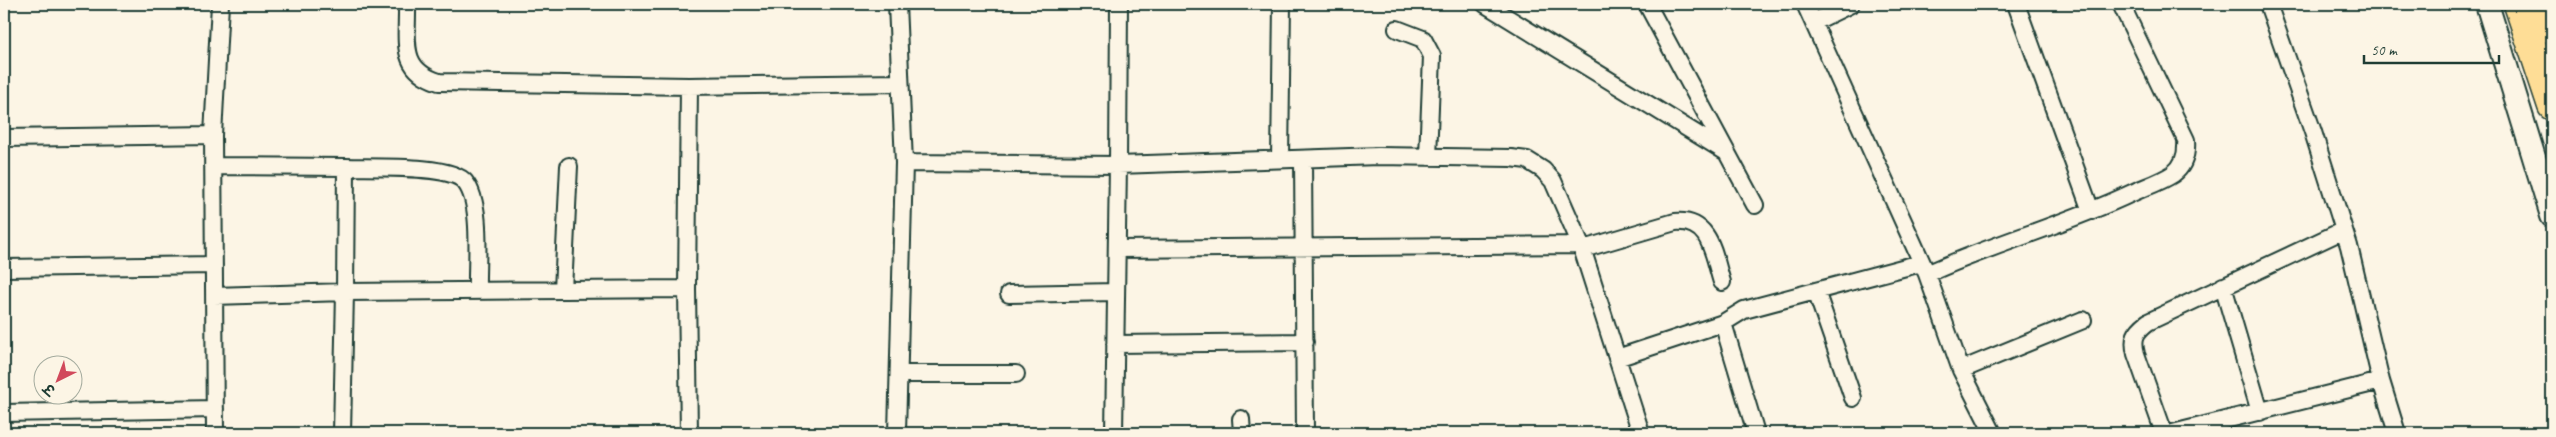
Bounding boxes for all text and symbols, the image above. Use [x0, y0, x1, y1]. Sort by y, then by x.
scale bar [2364, 32, 2498, 64]
text: 50 m [2371, 41, 2398, 60]
north arrow [32, 354, 82, 404]
text: उ [39, 379, 60, 400]

